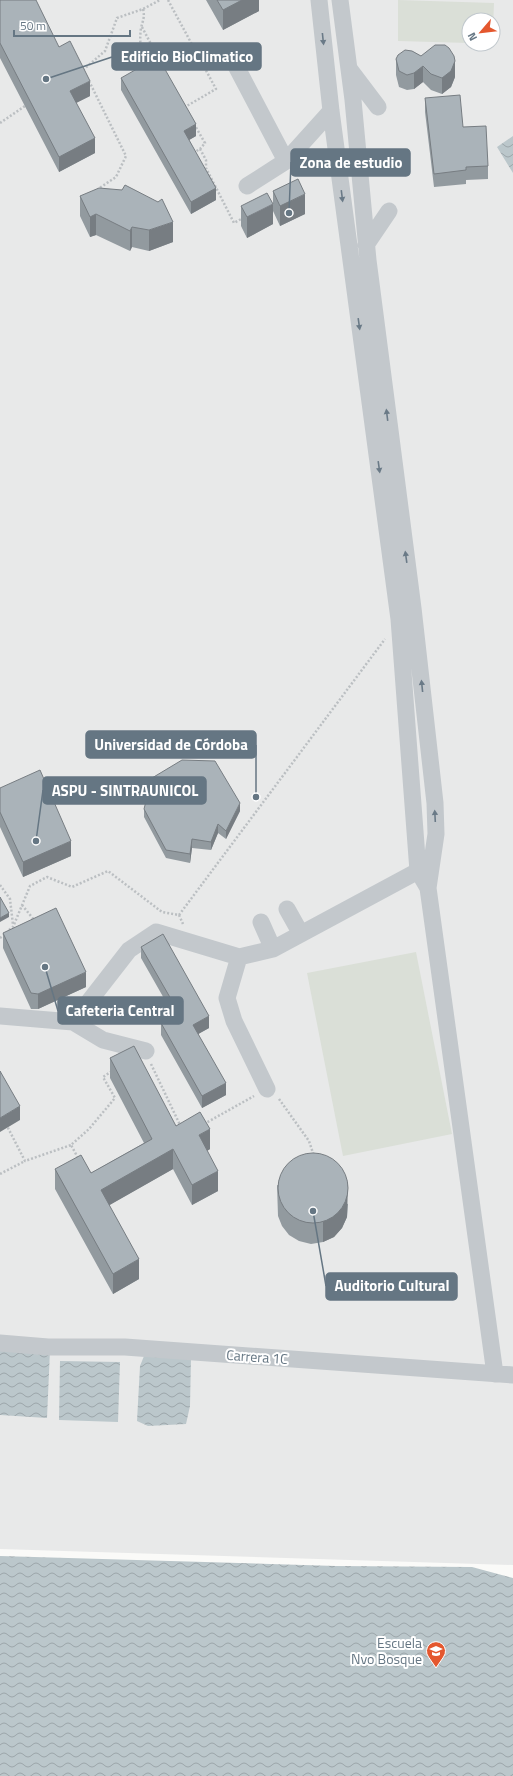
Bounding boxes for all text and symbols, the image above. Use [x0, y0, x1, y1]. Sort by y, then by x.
scale bar [14, 12, 130, 38]
north arrow [461, 12, 501, 52]
text: 50 m [20, 16, 46, 35]
text: N [463, 30, 481, 44]
one-way arrow [320, 33, 326, 45]
callout: Edificio BioClimatico [112, 43, 261, 70]
text: Edificio BioClimatico [121, 45, 253, 68]
callout: Zona de estudio [291, 149, 410, 176]
text: Zona de estudio [300, 151, 402, 174]
one-way arrow [339, 190, 345, 202]
one-way arrow [356, 318, 362, 331]
one-way arrow [384, 408, 390, 421]
one-way arrow [375, 461, 382, 473]
one-way arrow [403, 551, 409, 563]
one-way arrow [418, 680, 425, 692]
callout: Universidad de Córdoba [86, 731, 256, 758]
text: Universidad de Córdoba [94, 733, 248, 756]
callout: ASPU - SINTRAUNICOL [43, 777, 206, 804]
text: ASPU - SINTRAUNICOL [52, 779, 198, 802]
one-way arrow [432, 809, 439, 822]
callout: Cafeteria Central [58, 997, 183, 1024]
text: Cafeteria Central [65, 999, 175, 1022]
callout: Auditorio Cultural [326, 1273, 457, 1300]
text: Auditorio Cultural [334, 1274, 450, 1297]
street label: Carrera 1C [226, 1344, 289, 1369]
place label: Escuela Nvo Bosque [351, 1632, 422, 1669]
school or university icon: Escuela Nvo Bosque [425, 1640, 447, 1668]

